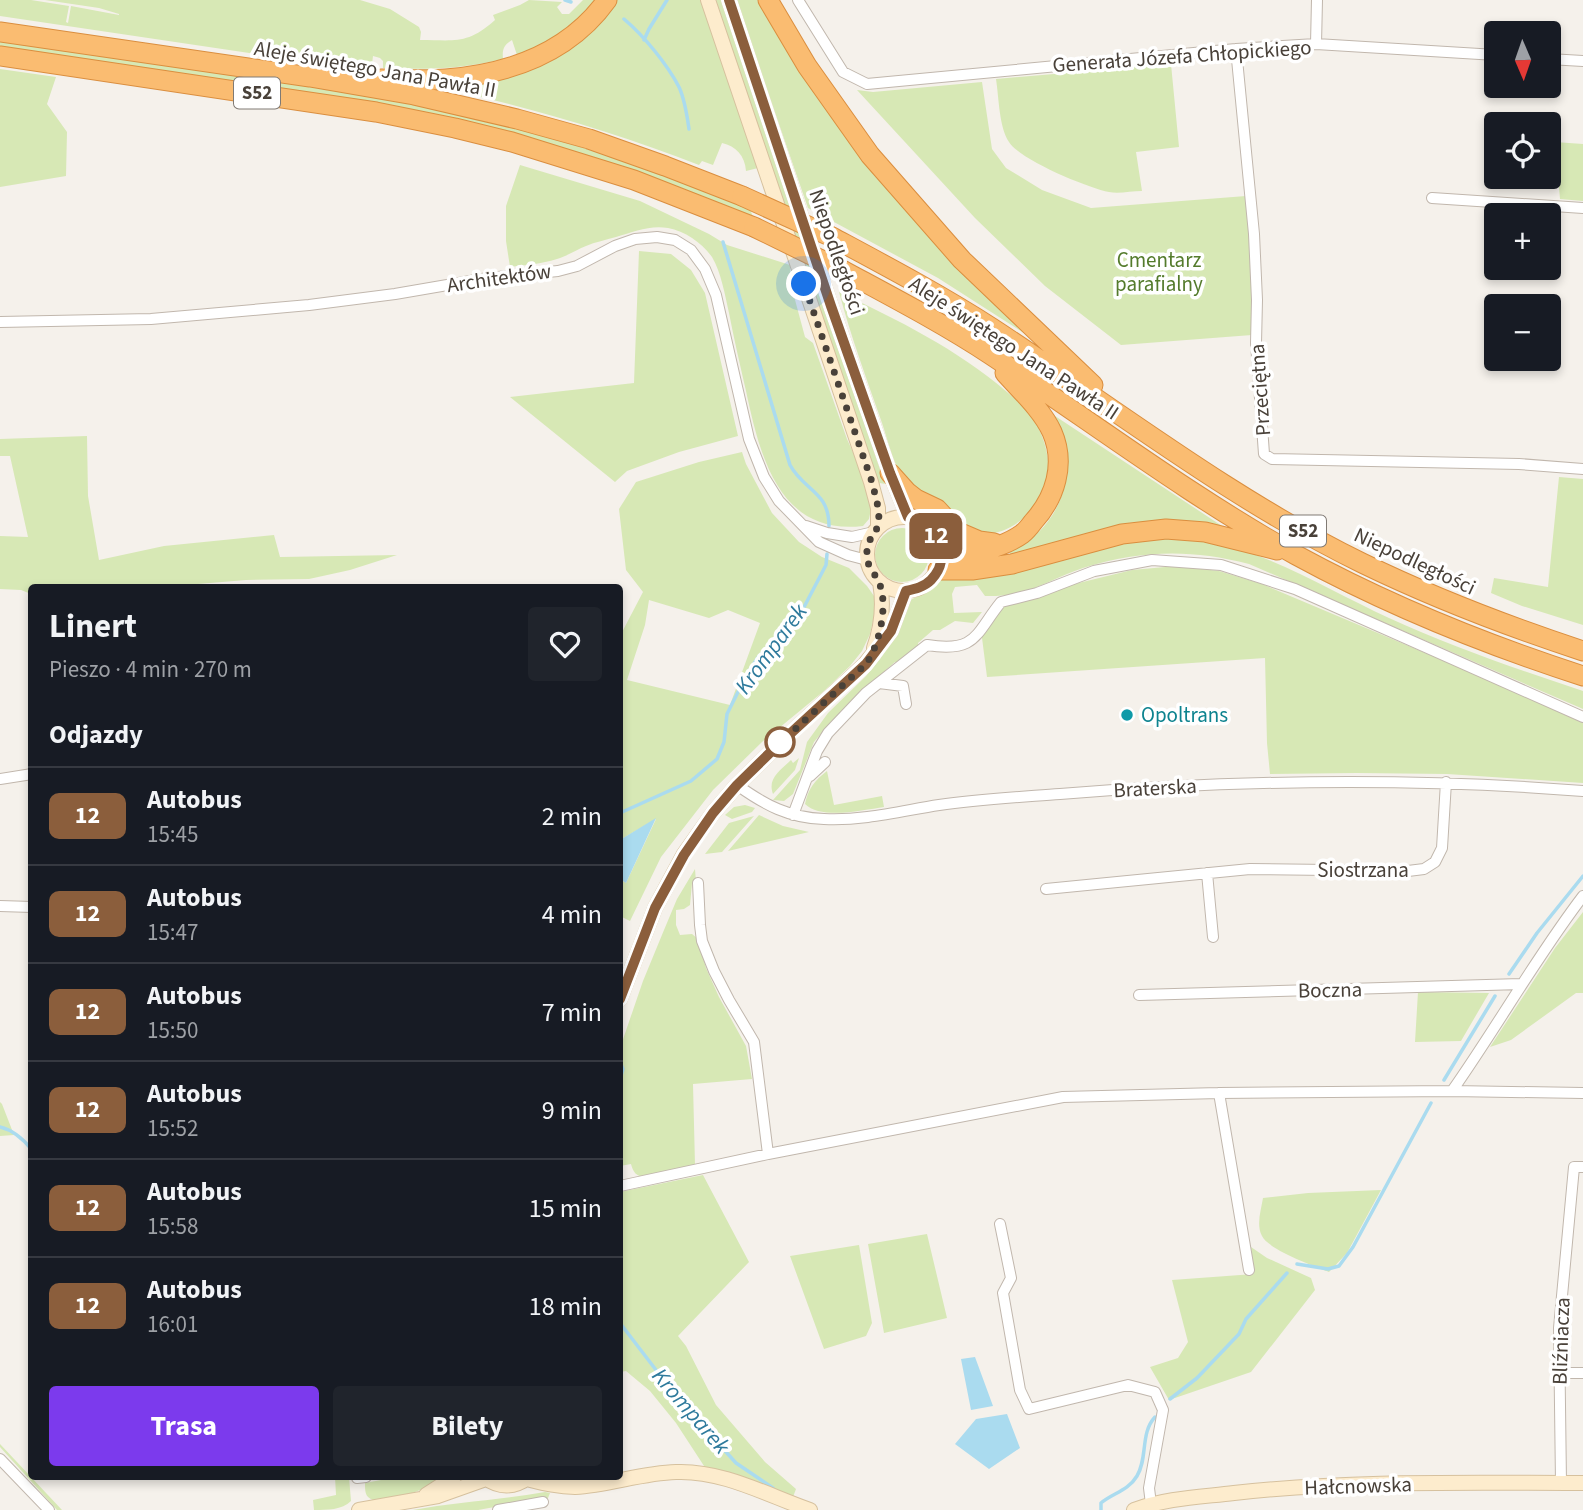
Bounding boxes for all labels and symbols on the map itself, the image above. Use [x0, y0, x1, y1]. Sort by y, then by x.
north arrow [1484, 21, 1561, 98]
street label: Generała Józefa Chłopickiego [1052, 32, 1312, 80]
street label: Aleje świętego Jana Pawła II [252, 33, 498, 105]
road number: S52 [234, 78, 280, 108]
street label: Niepodległości [801, 185, 873, 319]
park label: Cmentarz parafialny [1115, 245, 1203, 299]
street label: Architektów [445, 256, 553, 300]
your location [786, 266, 821, 301]
street label: Aleje świętego Jana Pawła II [903, 269, 1125, 427]
street label: Przeciętna [1242, 343, 1278, 437]
line badge: 12 [904, 513, 968, 559]
road number: S52 [1280, 516, 1326, 546]
street label: Niepodległości [1349, 520, 1481, 602]
water label: Kromparek [727, 596, 816, 701]
place label: Opoltrans [1141, 700, 1228, 730]
marker: Opoltrans [1119, 707, 1135, 723]
unlabelled marker [765, 727, 795, 757]
street label: Braterska [1113, 771, 1197, 805]
street label: Siostrzana [1317, 855, 1409, 885]
street label: Boczna [1298, 974, 1362, 1006]
street label: Bliźniacza [1544, 1297, 1578, 1385]
water label: Kromparek [644, 1361, 739, 1462]
street label: Hałcnowska [1304, 1469, 1412, 1503]

